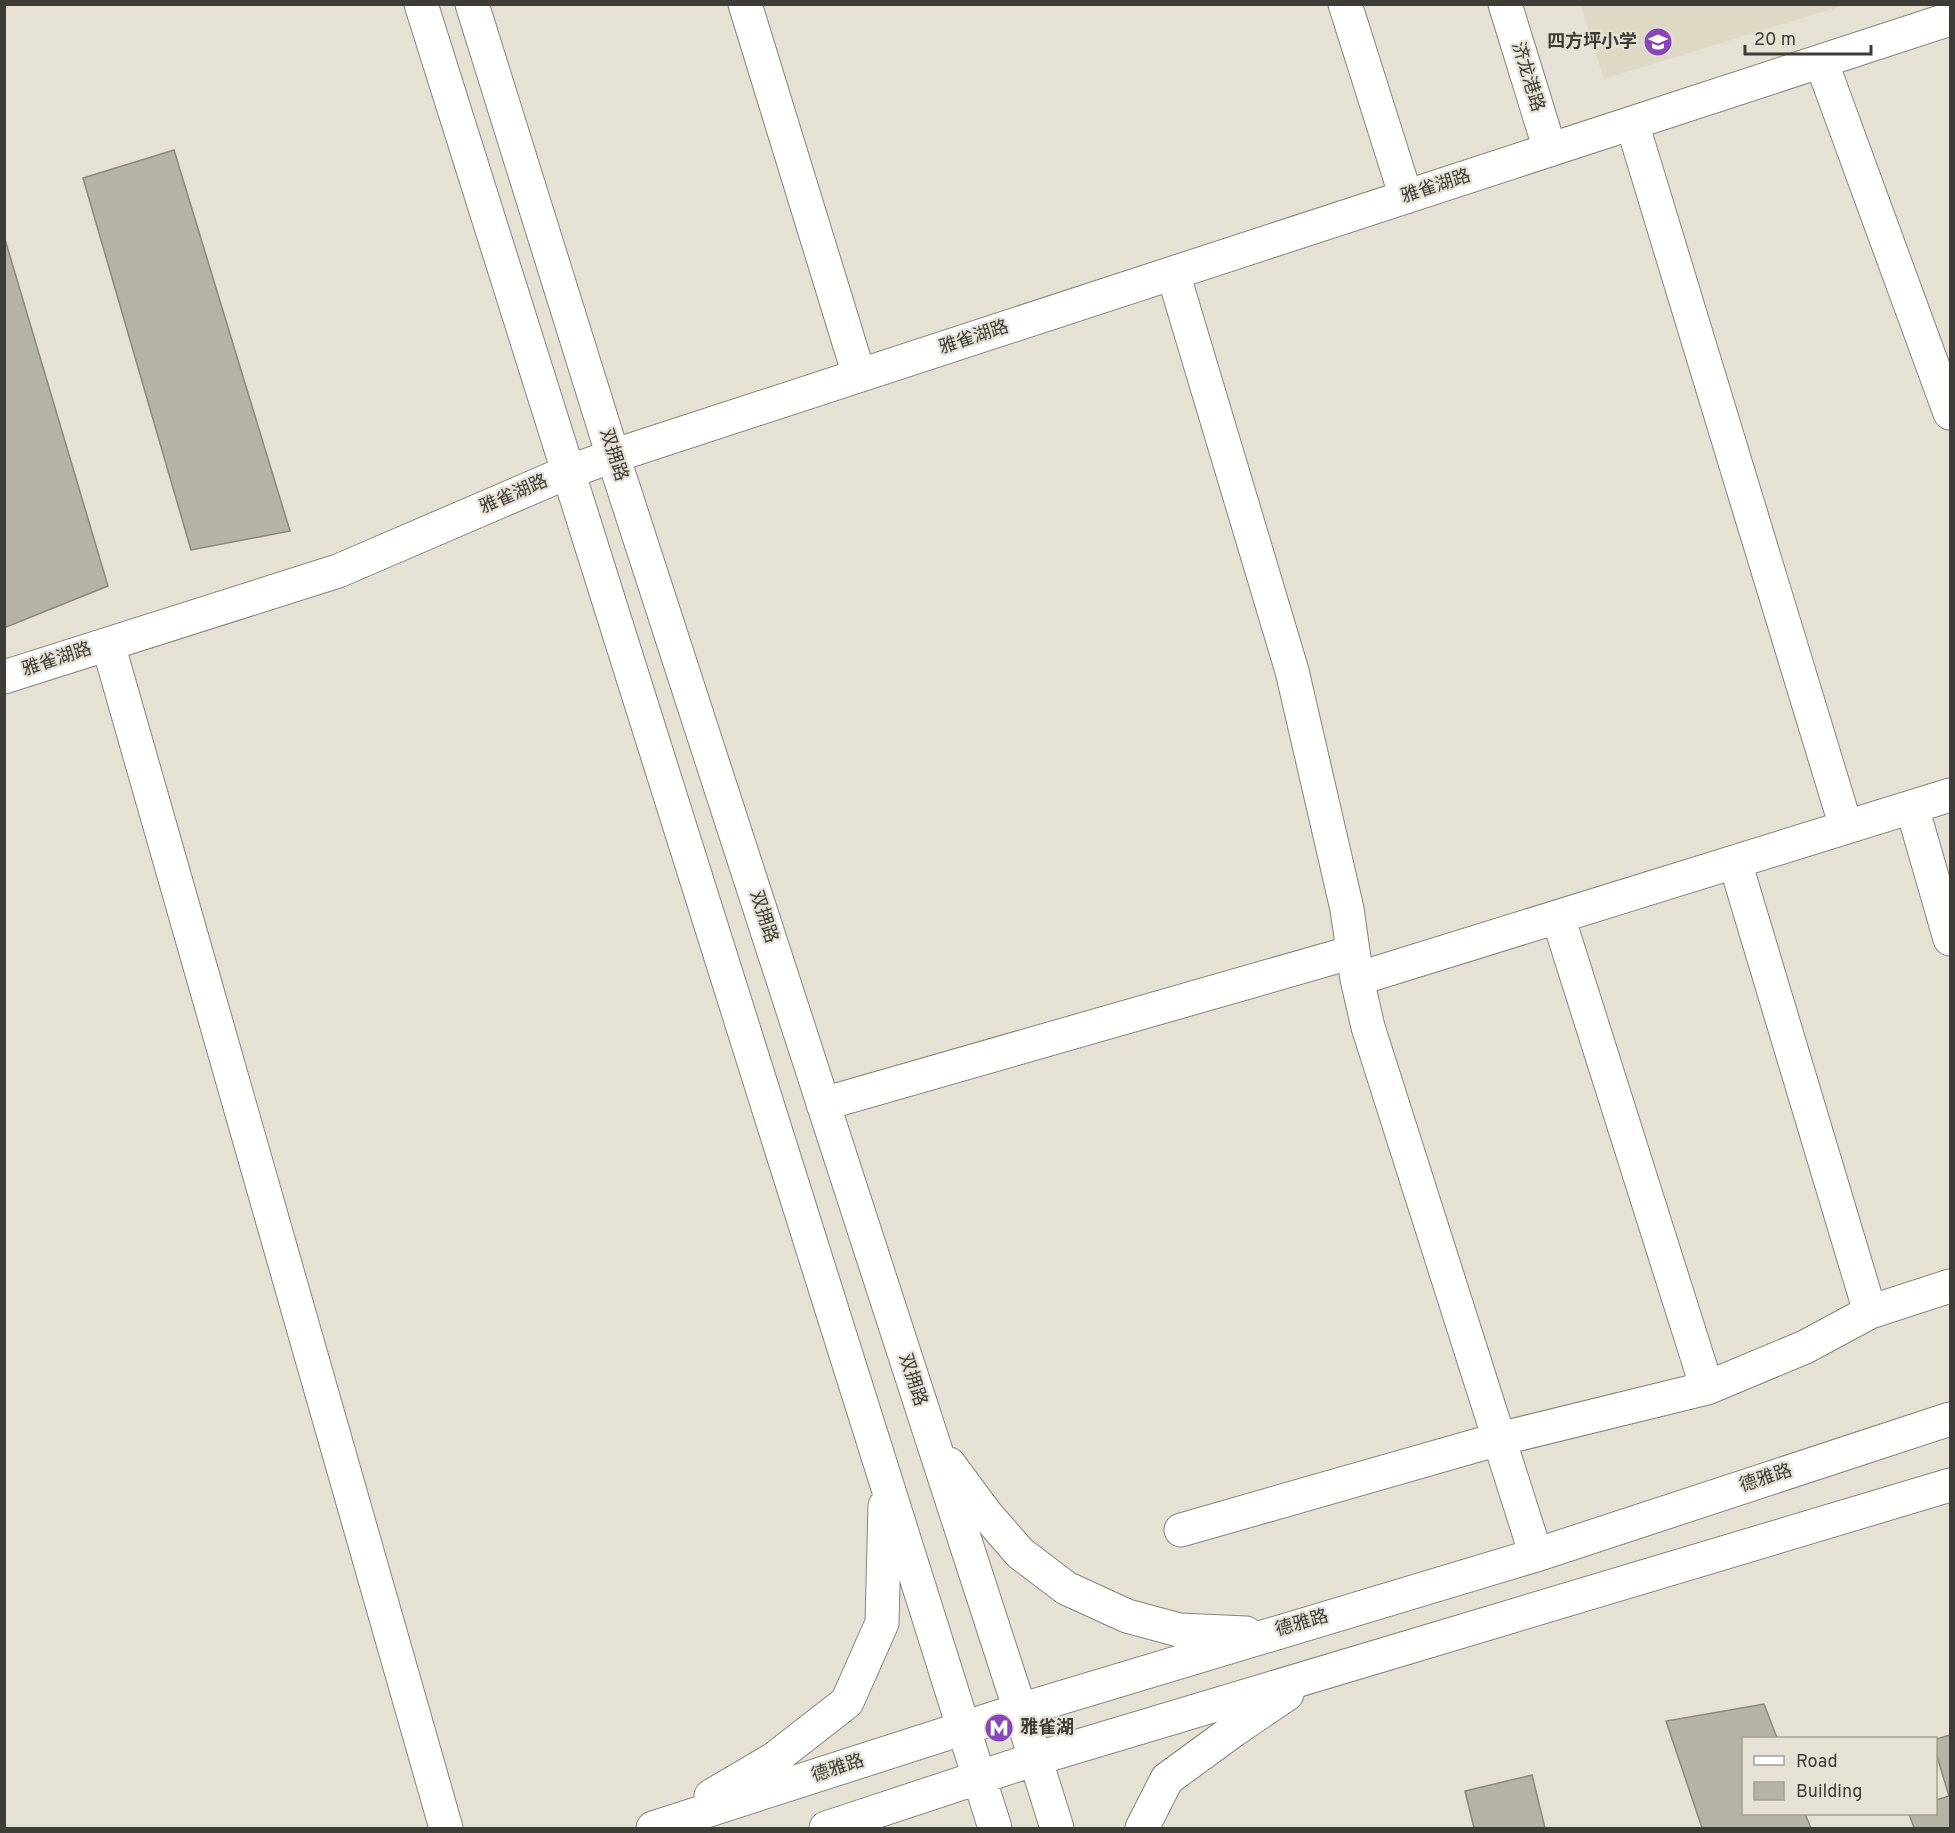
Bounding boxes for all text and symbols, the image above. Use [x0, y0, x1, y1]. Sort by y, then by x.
scale bar [1745, 18, 1871, 56]
school or university icon: 四方坪小学 [1642, 26, 1674, 58]
text: 20 m [1754, 29, 1796, 52]
place label: 四方坪小学 [1547, 31, 1637, 54]
street label: 济龙港路 [1505, 39, 1549, 115]
street label: 雅雀湖路 [1398, 165, 1474, 209]
street label: 雅雀湖路 [936, 316, 1012, 360]
street label: 双拥路 [594, 426, 632, 484]
street label: 雅雀湖路 [476, 470, 552, 520]
street label: 雅雀湖路 [19, 638, 95, 682]
street label: 双拥路 [744, 888, 782, 946]
street label: 双拥路 [893, 1351, 931, 1409]
street label: 德雅路 [1737, 1460, 1795, 1498]
street label: 德雅路 [1273, 1606, 1331, 1642]
metro station icon: 雅雀湖 [983, 1712, 1015, 1744]
place label: 雅雀湖 [1020, 1717, 1074, 1740]
legend [1742, 1737, 1937, 1815]
street label: 德雅路 [809, 1750, 867, 1788]
text: Road [1796, 1751, 1838, 1774]
text: Building [1796, 1781, 1862, 1804]

